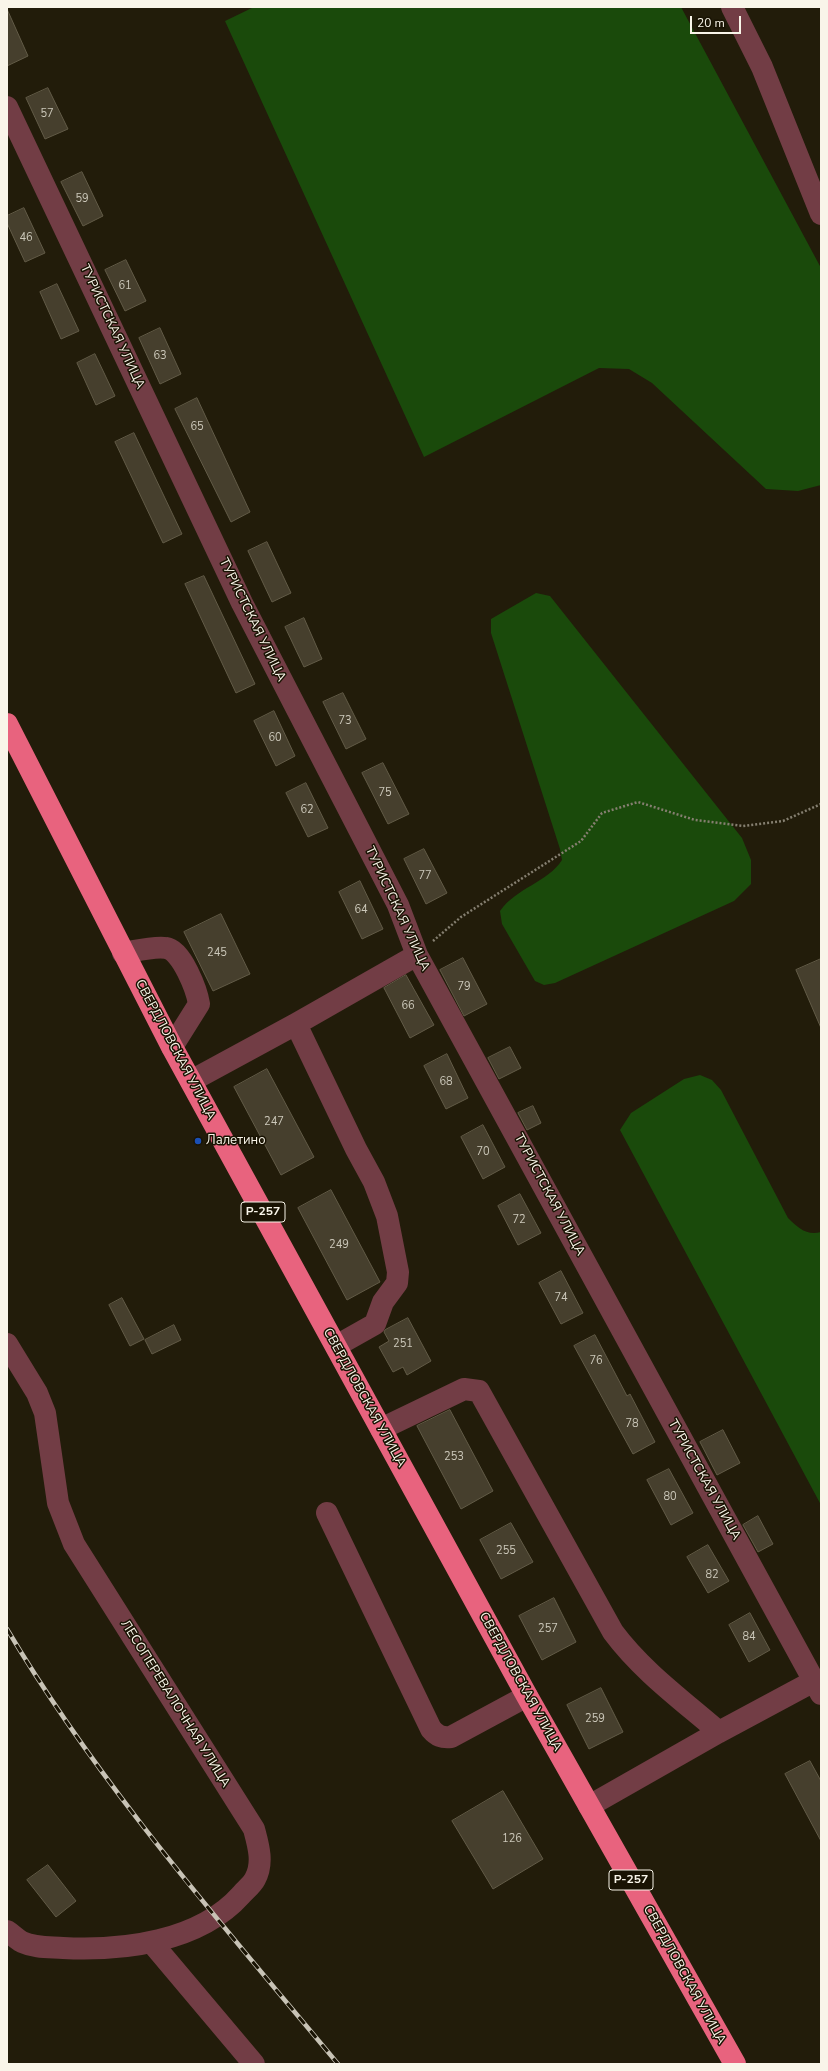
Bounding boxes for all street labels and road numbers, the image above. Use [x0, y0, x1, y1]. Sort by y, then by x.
street label: ТУРИСТСКАЯ УЛИЦА [76, 262, 148, 392]
street label: ТУРИСТСКАЯ УЛИЦА [215, 556, 289, 684]
street label: ТУРИСТСКАЯ УЛИЦА [361, 844, 433, 974]
street label: СВЕРДЛОВСКАЯ УЛИЦА [131, 977, 219, 1123]
street label: ТУРИСТСКАЯ УЛИЦА [510, 1131, 588, 1259]
road number: Р-257 [241, 1202, 285, 1222]
street label: СВЕРДЛОВСКАЯ УЛИЦА [319, 1326, 409, 1470]
street label: ТУРИСТСКАЯ УЛИЦА [664, 1417, 744, 1543]
street label: СВЕРДЛОВСКАЯ УЛИЦА [475, 1610, 565, 1754]
street label: ЛЕСОПЕРЕВАЛОЧНАЯ УЛИЦА [117, 1617, 233, 1791]
road number: Р-257 [609, 1870, 653, 1890]
street label: СВЕРДЛОВСКАЯ УЛИЦА [639, 1903, 729, 2047]

